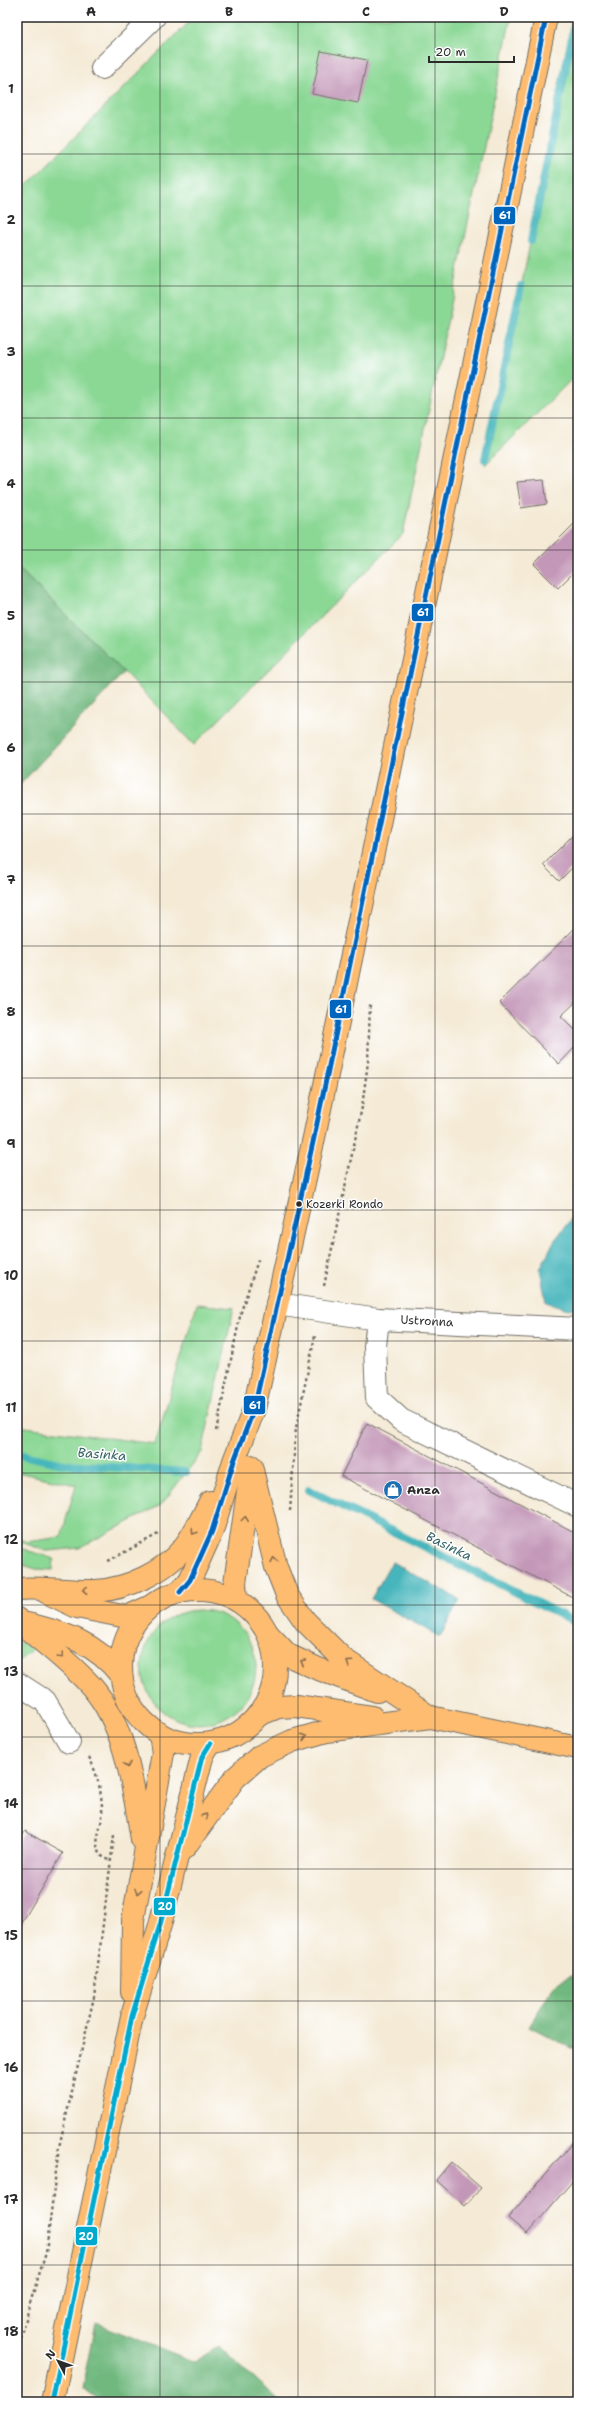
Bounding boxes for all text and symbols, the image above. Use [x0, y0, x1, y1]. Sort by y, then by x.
text: A [86, 3, 96, 20]
text: B [225, 3, 233, 20]
text: C [362, 3, 370, 20]
text: D [499, 3, 509, 20]
scale bar [429, 38, 514, 64]
text: 20 m [435, 44, 466, 60]
text: 1 [8, 80, 14, 97]
line badge: 61 [493, 206, 516, 225]
text: 61 [499, 208, 511, 223]
text: 2 [6, 211, 16, 228]
text: 3 [6, 343, 16, 360]
text: 4 [6, 475, 16, 492]
line badge: 61 [411, 603, 434, 622]
text: 61 [417, 605, 429, 620]
text: 5 [7, 607, 15, 624]
text: 6 [6, 739, 16, 756]
text: 7 [6, 871, 16, 888]
line badge: 61 [329, 999, 352, 1019]
text: 61 [335, 1002, 347, 1017]
text: 8 [6, 1003, 16, 1020]
text: 9 [6, 1135, 16, 1152]
place label: Kozerki Rondo [306, 1197, 383, 1212]
marker: Kozerki Rondo [294, 1199, 304, 1209]
text: 10 [4, 1267, 18, 1284]
street label: Ustronna [400, 1312, 454, 1330]
line badge: 61 [243, 1395, 266, 1415]
text: 61 [249, 1398, 261, 1413]
text: 11 [5, 1399, 17, 1416]
water label: Basinka [77, 1444, 127, 1464]
shop icon: Anza [382, 1479, 404, 1501]
place label: Anza [407, 1482, 440, 1498]
one-way arrow [240, 1516, 249, 1522]
one-way arrow [191, 1528, 199, 1535]
water label: Basinka [423, 1528, 475, 1564]
text: 12 [4, 1531, 18, 1548]
one-way arrow [271, 1557, 279, 1563]
one-way arrow [82, 1586, 88, 1595]
one-way arrow [56, 1651, 64, 1659]
one-way arrow [300, 1659, 307, 1667]
one-way arrow [347, 1660, 354, 1667]
text: 13 [4, 1663, 18, 1680]
one-way arrow [301, 1734, 307, 1742]
one-way arrow [123, 1762, 131, 1768]
text: 14 [4, 1795, 18, 1812]
one-way arrow [200, 1814, 207, 1821]
one-way arrow [134, 1888, 143, 1894]
line badge: 20 [153, 1897, 176, 1916]
text: 20 [157, 1899, 173, 1914]
text: 15 [4, 1927, 18, 1944]
text: 16 [4, 2059, 18, 2076]
text: 17 [4, 2191, 18, 2208]
line badge: 20 [75, 2226, 98, 2246]
text: 20 [78, 2229, 94, 2244]
text: 18 [4, 2323, 18, 2340]
north arrow [38, 2341, 78, 2381]
text: N [42, 2346, 60, 2363]

